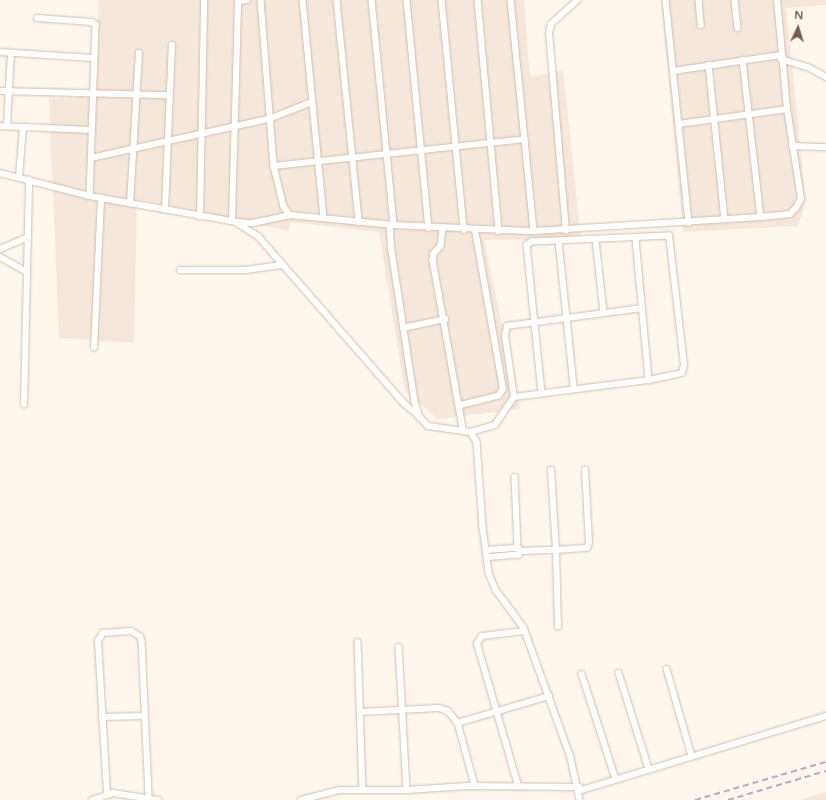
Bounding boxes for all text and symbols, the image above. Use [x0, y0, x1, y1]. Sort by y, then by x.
north arrow [778, 8, 818, 48]
text: N [794, 9, 804, 22]

